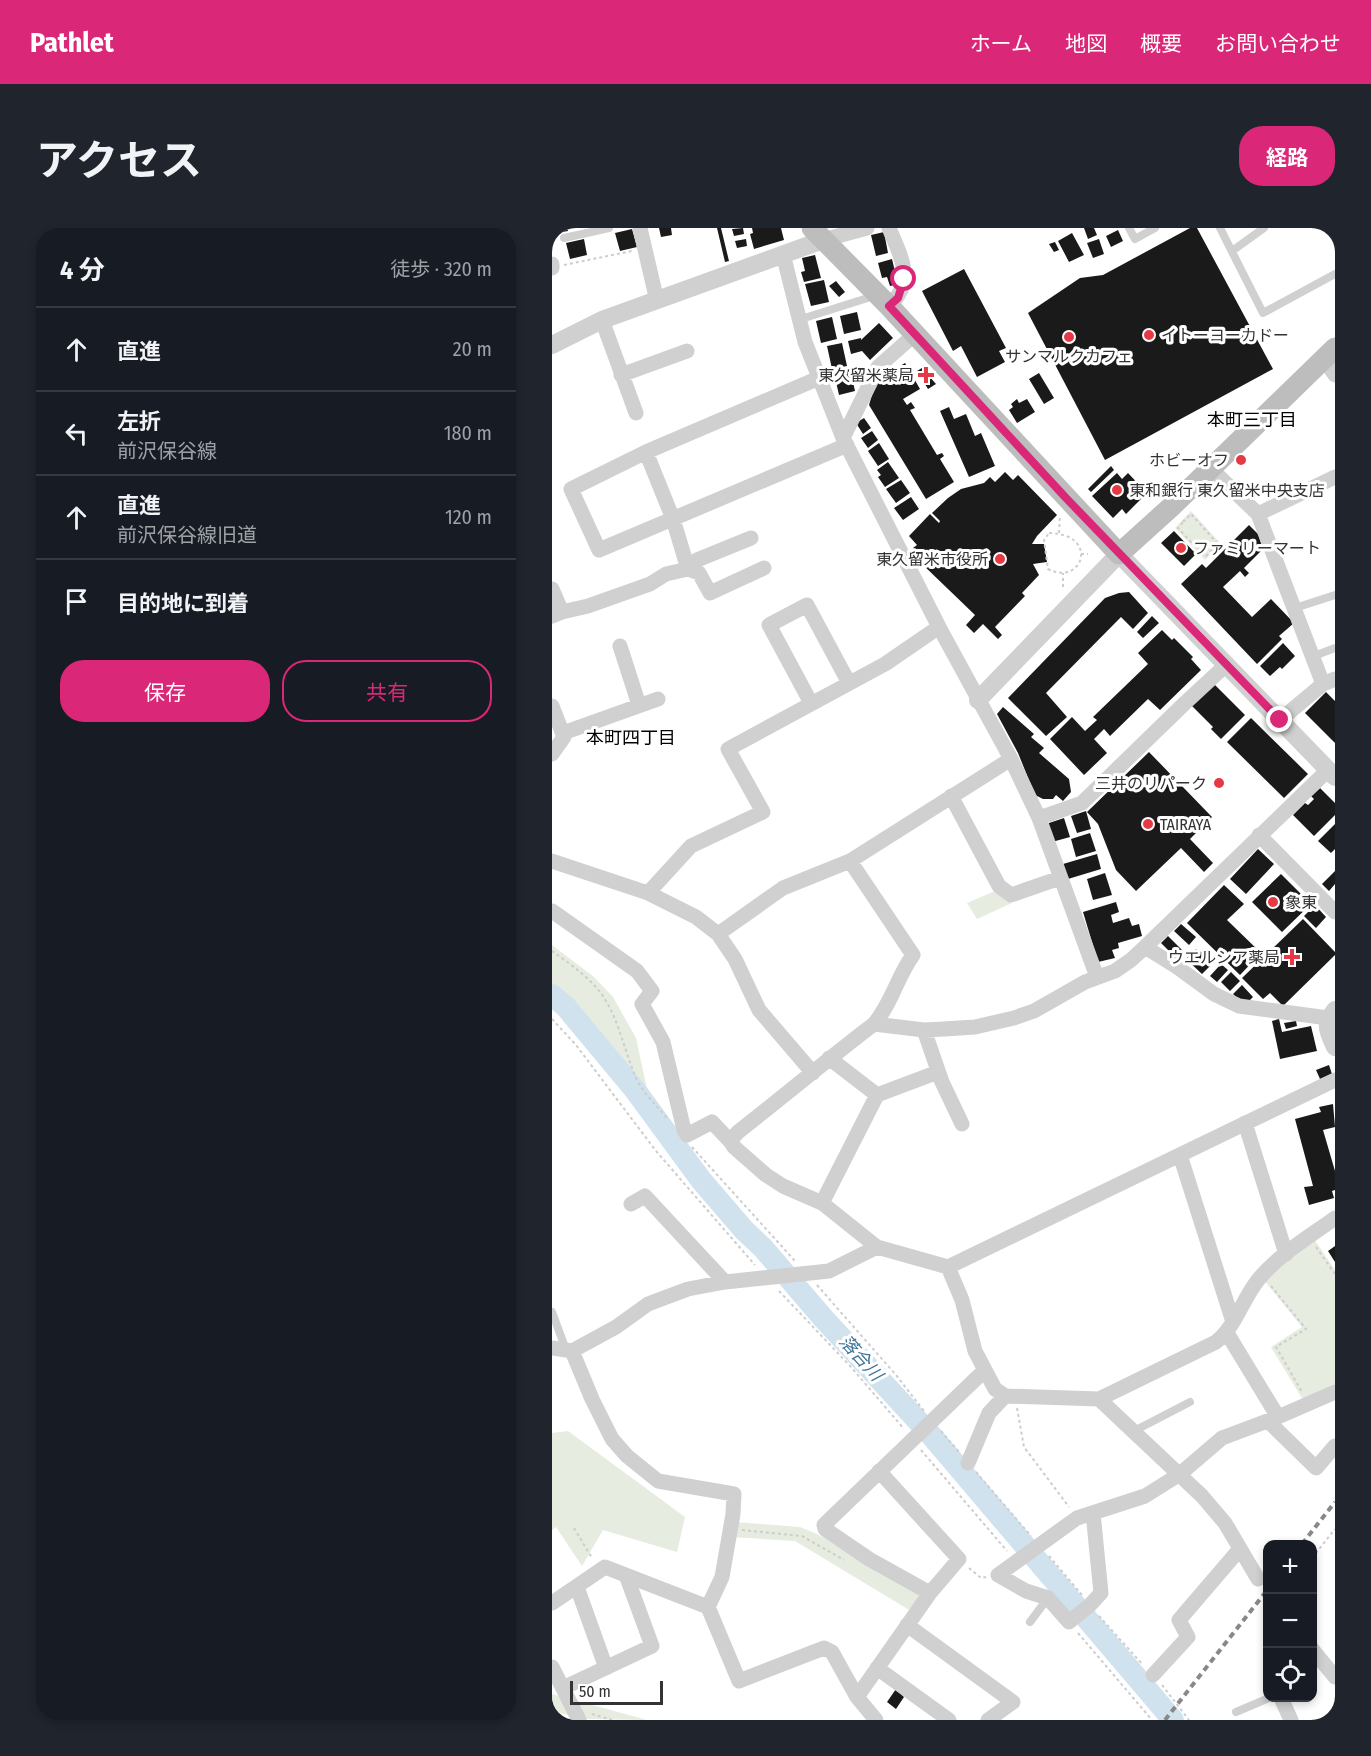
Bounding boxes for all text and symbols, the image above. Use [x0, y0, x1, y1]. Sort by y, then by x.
text: Pathlet [30, 26, 114, 59]
text: ホーム [970, 31, 1032, 57]
text: 地図 [1065, 31, 1107, 57]
text: 概要 [1140, 31, 1182, 57]
text: お問い合わせ [1215, 31, 1341, 57]
button: 経路 [1239, 126, 1335, 186]
text: アクセス [36, 136, 202, 186]
text: 4 分 [60, 255, 105, 286]
text: 徒歩 · 320 m [390, 257, 492, 281]
route start [890, 265, 916, 291]
place label: イトーヨーカドー [1161, 326, 1289, 345]
marker: イトーヨーカドー [1142, 328, 1156, 342]
marker: サンマルクカフェ [1062, 330, 1076, 344]
icon: ahead [60, 333, 93, 366]
text: 20 m [453, 337, 492, 361]
text: 直進 [117, 338, 161, 365]
place label: サンマルクカフェ [1005, 347, 1133, 366]
place label: 東久留米薬局 [818, 366, 914, 385]
marker: 東久留米薬局 [919, 368, 933, 382]
text: 左折 [117, 408, 161, 435]
district label: 本町三丁目 [1207, 409, 1297, 431]
icon: left [60, 417, 93, 450]
text: 180 m [444, 421, 492, 445]
text: 前沢保谷線 [117, 439, 217, 463]
place label: ホビーオフ [1149, 451, 1229, 470]
marker: ホビーオフ [1234, 453, 1248, 467]
place label: 東和銀行 東久留米中央支店 [1129, 481, 1325, 500]
marker: 東和銀行 東久留米中央支店 [1110, 483, 1124, 497]
text: 直進 [117, 492, 161, 519]
icon: ahead [60, 501, 93, 534]
text: 120 m [445, 505, 492, 529]
text: 前沢保谷線旧道 [117, 523, 257, 547]
place label: ファミリーマート [1193, 539, 1321, 558]
marker: ファミリーマート [1174, 541, 1188, 555]
place label: 東久留米市役所 [876, 550, 988, 569]
marker: 東久留米市役所 [993, 552, 1007, 566]
icon: arrive [60, 585, 93, 618]
text: 目的地に到着 [117, 590, 249, 617]
button: 保存 [60, 660, 270, 722]
button: 共有 [282, 660, 492, 722]
route end [1266, 706, 1292, 732]
district label: 本町四丁目 [586, 727, 676, 749]
place label: 三井のリパーク [1095, 774, 1207, 793]
marker: 三井のリパーク [1212, 776, 1226, 790]
place label: TAIRAYA [1160, 815, 1212, 834]
marker: TAIRAYA [1141, 817, 1155, 831]
place label: 象東 [1285, 893, 1317, 912]
marker: 象東 [1266, 895, 1280, 909]
place label: ウエルシア薬局 [1168, 948, 1280, 967]
marker: ウエルシア薬局 [1285, 950, 1299, 964]
water label: 落合川 [835, 1331, 889, 1387]
map controls [1263, 1540, 1317, 1702]
button: + [1263, 1540, 1317, 1594]
button: − [1263, 1594, 1317, 1648]
button: locate [1263, 1648, 1317, 1702]
scale bar [570, 1678, 663, 1706]
text: 50 m [579, 1682, 611, 1701]

